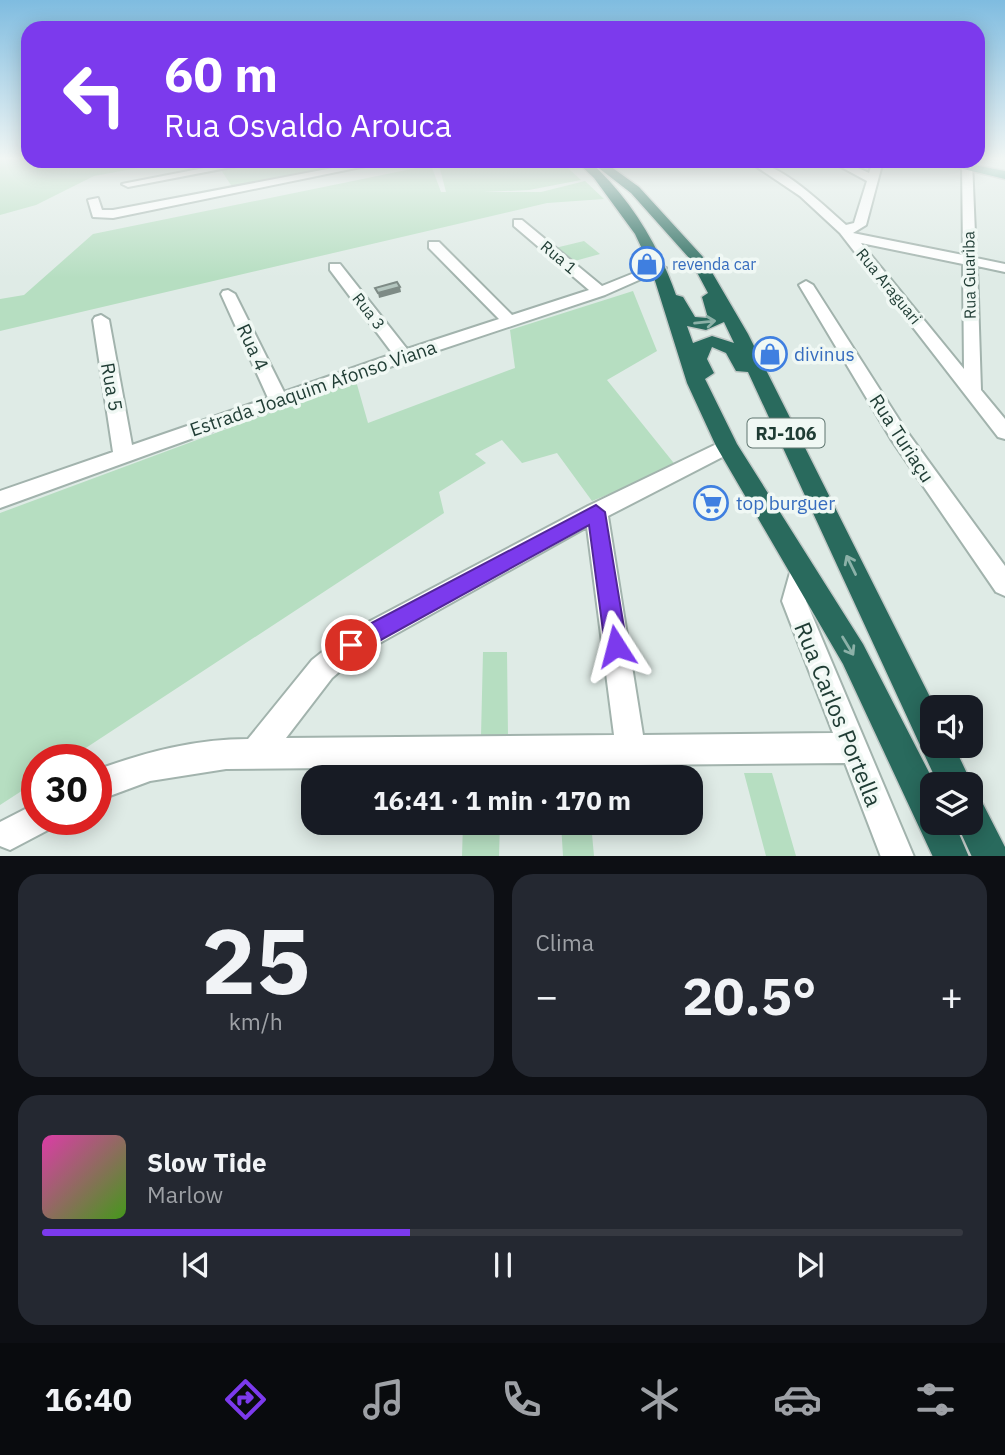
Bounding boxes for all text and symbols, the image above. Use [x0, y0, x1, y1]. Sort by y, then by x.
text: 60 m [164, 42, 278, 105]
icon: left [49, 49, 140, 140]
text: Rua Osvaldo Arouca [164, 104, 452, 146]
street label: Rua Guariba [958, 230, 980, 319]
street label: Rua 1 [537, 236, 581, 278]
street label: Rua Araguari [852, 244, 926, 328]
shop icon: revenda car [628, 245, 666, 283]
place label: revenda car [672, 254, 756, 274]
street label: Rua 3 [348, 289, 390, 333]
one-way arrow [693, 315, 716, 328]
street label: Rua 4 [232, 320, 274, 374]
street label: Estrada Joaquim Afonso Viana [187, 334, 439, 442]
shop icon: divinus [751, 335, 789, 373]
place label: divinus [794, 342, 855, 366]
street label: Rua 5 [96, 361, 128, 413]
street label: Rua Turiaçu [865, 389, 939, 487]
road number: RJ-106 [748, 418, 824, 447]
supermarket icon: top burguer [692, 484, 730, 522]
place label: top burguer [736, 491, 835, 515]
one-way arrow [843, 555, 857, 576]
position arrow [579, 609, 653, 683]
pin [321, 615, 381, 675]
street label: Rua Carlos Portella [788, 617, 890, 811]
icon: arrive [332, 626, 370, 664]
one-way arrow [841, 636, 855, 656]
map controls [920, 695, 983, 835]
button: sound [920, 695, 983, 758]
speed limit sign: 30 [21, 744, 112, 835]
button: layers [920, 772, 983, 835]
text: 16:41 · 1 min · 170 m [373, 783, 631, 817]
text: 25 [201, 901, 310, 1019]
text: Clima [536, 927, 594, 957]
text: 20.5° [682, 962, 816, 1029]
text: − [536, 971, 558, 1020]
text: + [940, 971, 963, 1020]
text: km/h [229, 1006, 283, 1036]
text: Slow Tide [147, 1145, 267, 1179]
text: Marlow [147, 1179, 223, 1209]
icon: previous [177, 1246, 215, 1284]
icon: pause [484, 1246, 522, 1284]
icon: next [791, 1246, 829, 1284]
icon: directions [221, 1375, 270, 1424]
icon: music [359, 1375, 408, 1424]
icon: phone [497, 1375, 546, 1424]
icon: climate [635, 1375, 684, 1424]
icon: car [773, 1375, 822, 1424]
icon: filters [911, 1375, 960, 1424]
text: 16:40 [45, 1378, 132, 1420]

